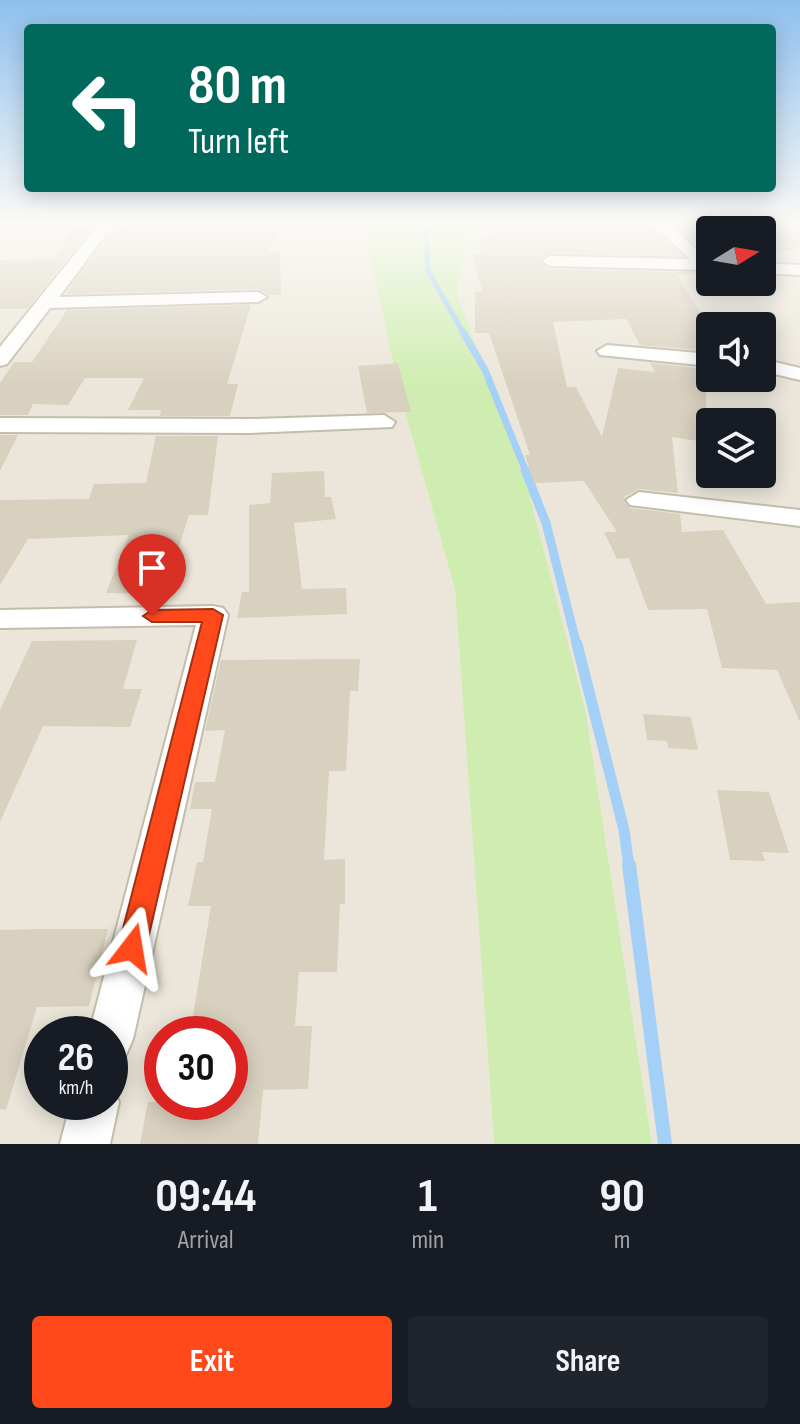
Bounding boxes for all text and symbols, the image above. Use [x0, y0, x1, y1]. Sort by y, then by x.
text: 80 m [188, 53, 287, 120]
icon: left [56, 56, 160, 160]
text: Turn left [188, 121, 289, 164]
north arrow [696, 216, 776, 296]
map controls [696, 216, 776, 488]
button: sound [696, 312, 776, 392]
button: layers [696, 408, 776, 488]
pin [118, 534, 186, 616]
icon: arrive [130, 546, 174, 590]
position arrow [90, 906, 174, 990]
speed limit sign: 30 [144, 1016, 248, 1120]
text: 26 [58, 1034, 94, 1082]
text: km/h [59, 1076, 93, 1100]
text: 09:44 [155, 1168, 256, 1225]
text: 1 [418, 1168, 437, 1225]
text: 90 [599, 1168, 645, 1225]
text: Arrival [178, 1225, 234, 1256]
text: min [411, 1225, 444, 1256]
text: m [614, 1225, 630, 1256]
button: Exit [32, 1316, 392, 1408]
button: Share [408, 1316, 768, 1408]

